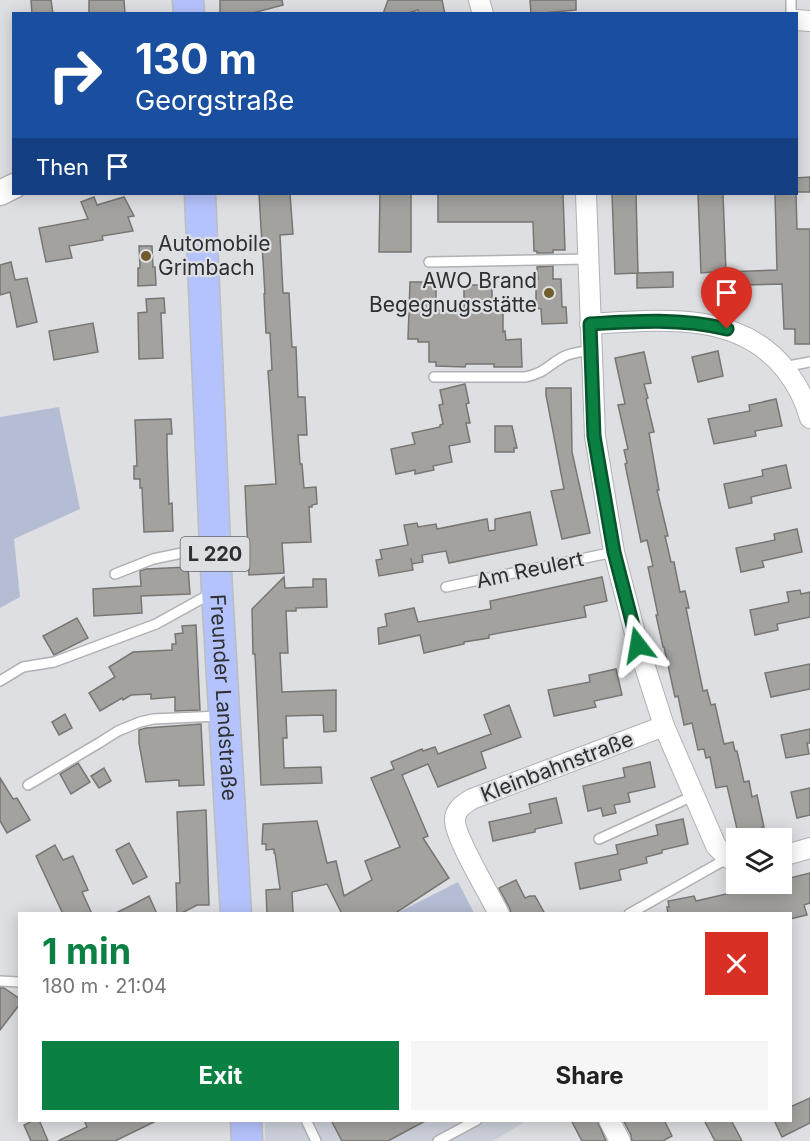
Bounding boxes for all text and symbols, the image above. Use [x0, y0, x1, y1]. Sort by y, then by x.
text: 130 m [135, 33, 257, 84]
icon: right [36, 36, 114, 114]
text: Georgstraße [135, 84, 294, 117]
icon: arrive [101, 150, 134, 183]
text: Then [36, 154, 89, 180]
place label: Automobile Grimbach [158, 231, 270, 280]
marker: Automobile Grimbach [139, 249, 153, 263]
pin [701, 267, 752, 329]
place label: AWO Brand Begegnugsstätte [369, 268, 537, 317]
icon: arrive [710, 276, 743, 309]
marker: AWO Brand Begegnugsstätte [542, 286, 556, 300]
road number: L 220 [180, 537, 250, 571]
street label: Am Reulert [474, 546, 586, 593]
street label: Freunder Landstraße [205, 593, 242, 802]
position arrow [606, 613, 670, 677]
street label: Kleinbahnstraße [477, 726, 637, 807]
map controls [726, 828, 792, 894]
button: layers [726, 828, 792, 894]
text: 1 min [42, 929, 131, 973]
button: close [705, 932, 768, 995]
text: 180 m · 21:04 [42, 974, 167, 998]
button: Exit [42, 1041, 399, 1110]
button: Share [411, 1041, 768, 1110]

